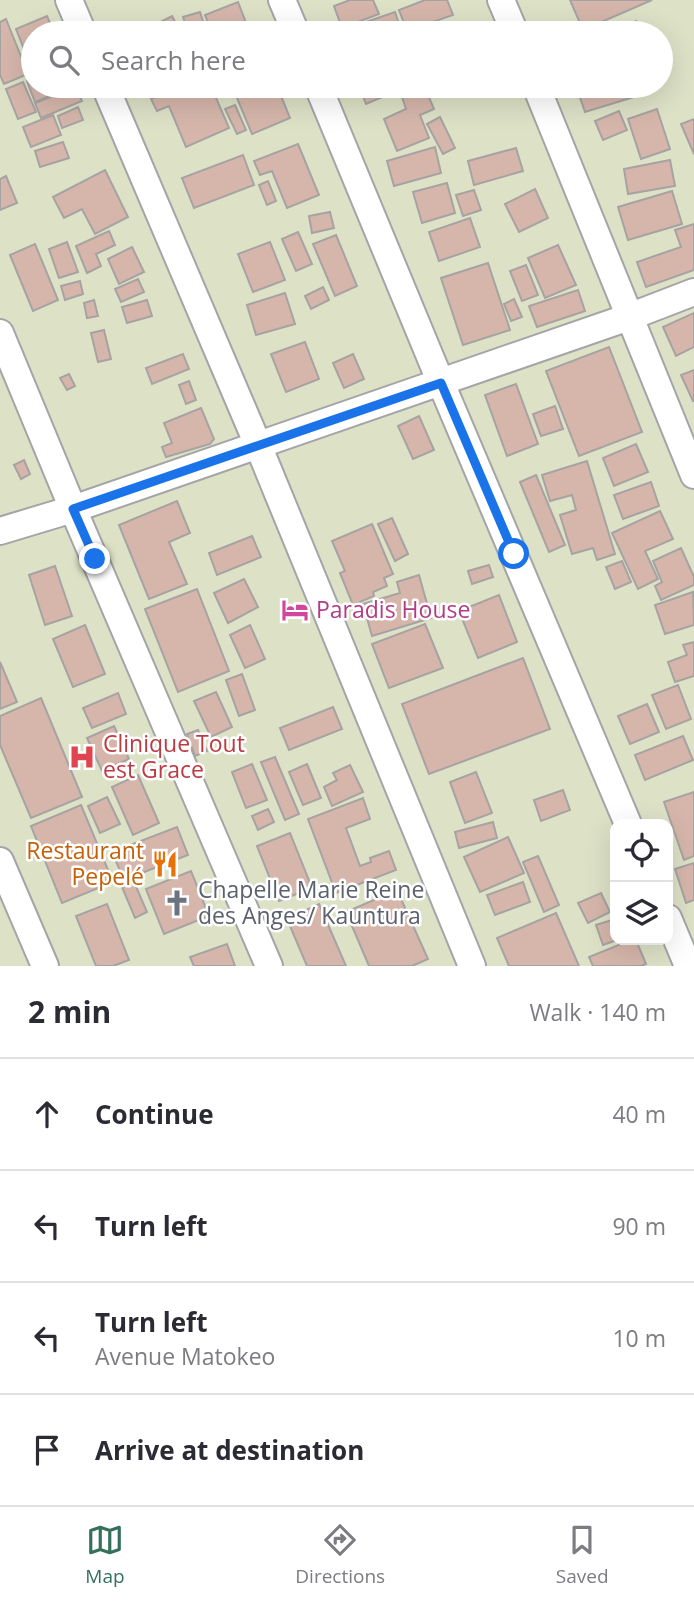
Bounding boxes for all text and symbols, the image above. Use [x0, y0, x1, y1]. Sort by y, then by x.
search box [21, 21, 673, 98]
icon: search [45, 41, 83, 79]
text: Search here [101, 42, 246, 78]
route start [498, 538, 529, 569]
route end [79, 543, 110, 574]
place label: Paradis House [316, 593, 470, 625]
hotel icon: Paradis House [280, 595, 310, 625]
place label: Clinique Tout est Grace [103, 727, 245, 785]
hospital icon: Clinique Tout est Grace [67, 742, 97, 772]
map controls [610, 819, 673, 945]
button: locate [610, 819, 673, 882]
place label: Restaurant Pepelé [26, 834, 144, 892]
restaurant icon: Restaurant Pepelé [150, 849, 180, 879]
place label: Chapelle Marie Reine des Anges/ Kauntura [198, 873, 424, 931]
button: layers [610, 882, 673, 945]
church icon: Chapelle Marie Reine des Anges/ Kauntura [162, 888, 192, 918]
text: 2 min [28, 991, 111, 1032]
text: Walk · 140 m [529, 996, 666, 1028]
icon: ahead [28, 1095, 66, 1133]
text: Continue [95, 1096, 214, 1132]
text: 40 m [612, 1098, 666, 1130]
icon: left [28, 1207, 66, 1245]
text: Turn left [95, 1208, 207, 1244]
text: 90 m [612, 1210, 666, 1242]
text: Turn left [95, 1304, 207, 1340]
icon: left [28, 1319, 66, 1357]
text: 10 m [612, 1322, 666, 1354]
text: Avenue Matokeo [95, 1340, 275, 1372]
icon: arrive [28, 1431, 66, 1469]
text: Arrive at destination [95, 1432, 364, 1468]
tab: Map [85, 1521, 125, 1589]
tab: Directions [295, 1521, 385, 1589]
tab: Saved [556, 1521, 609, 1589]

